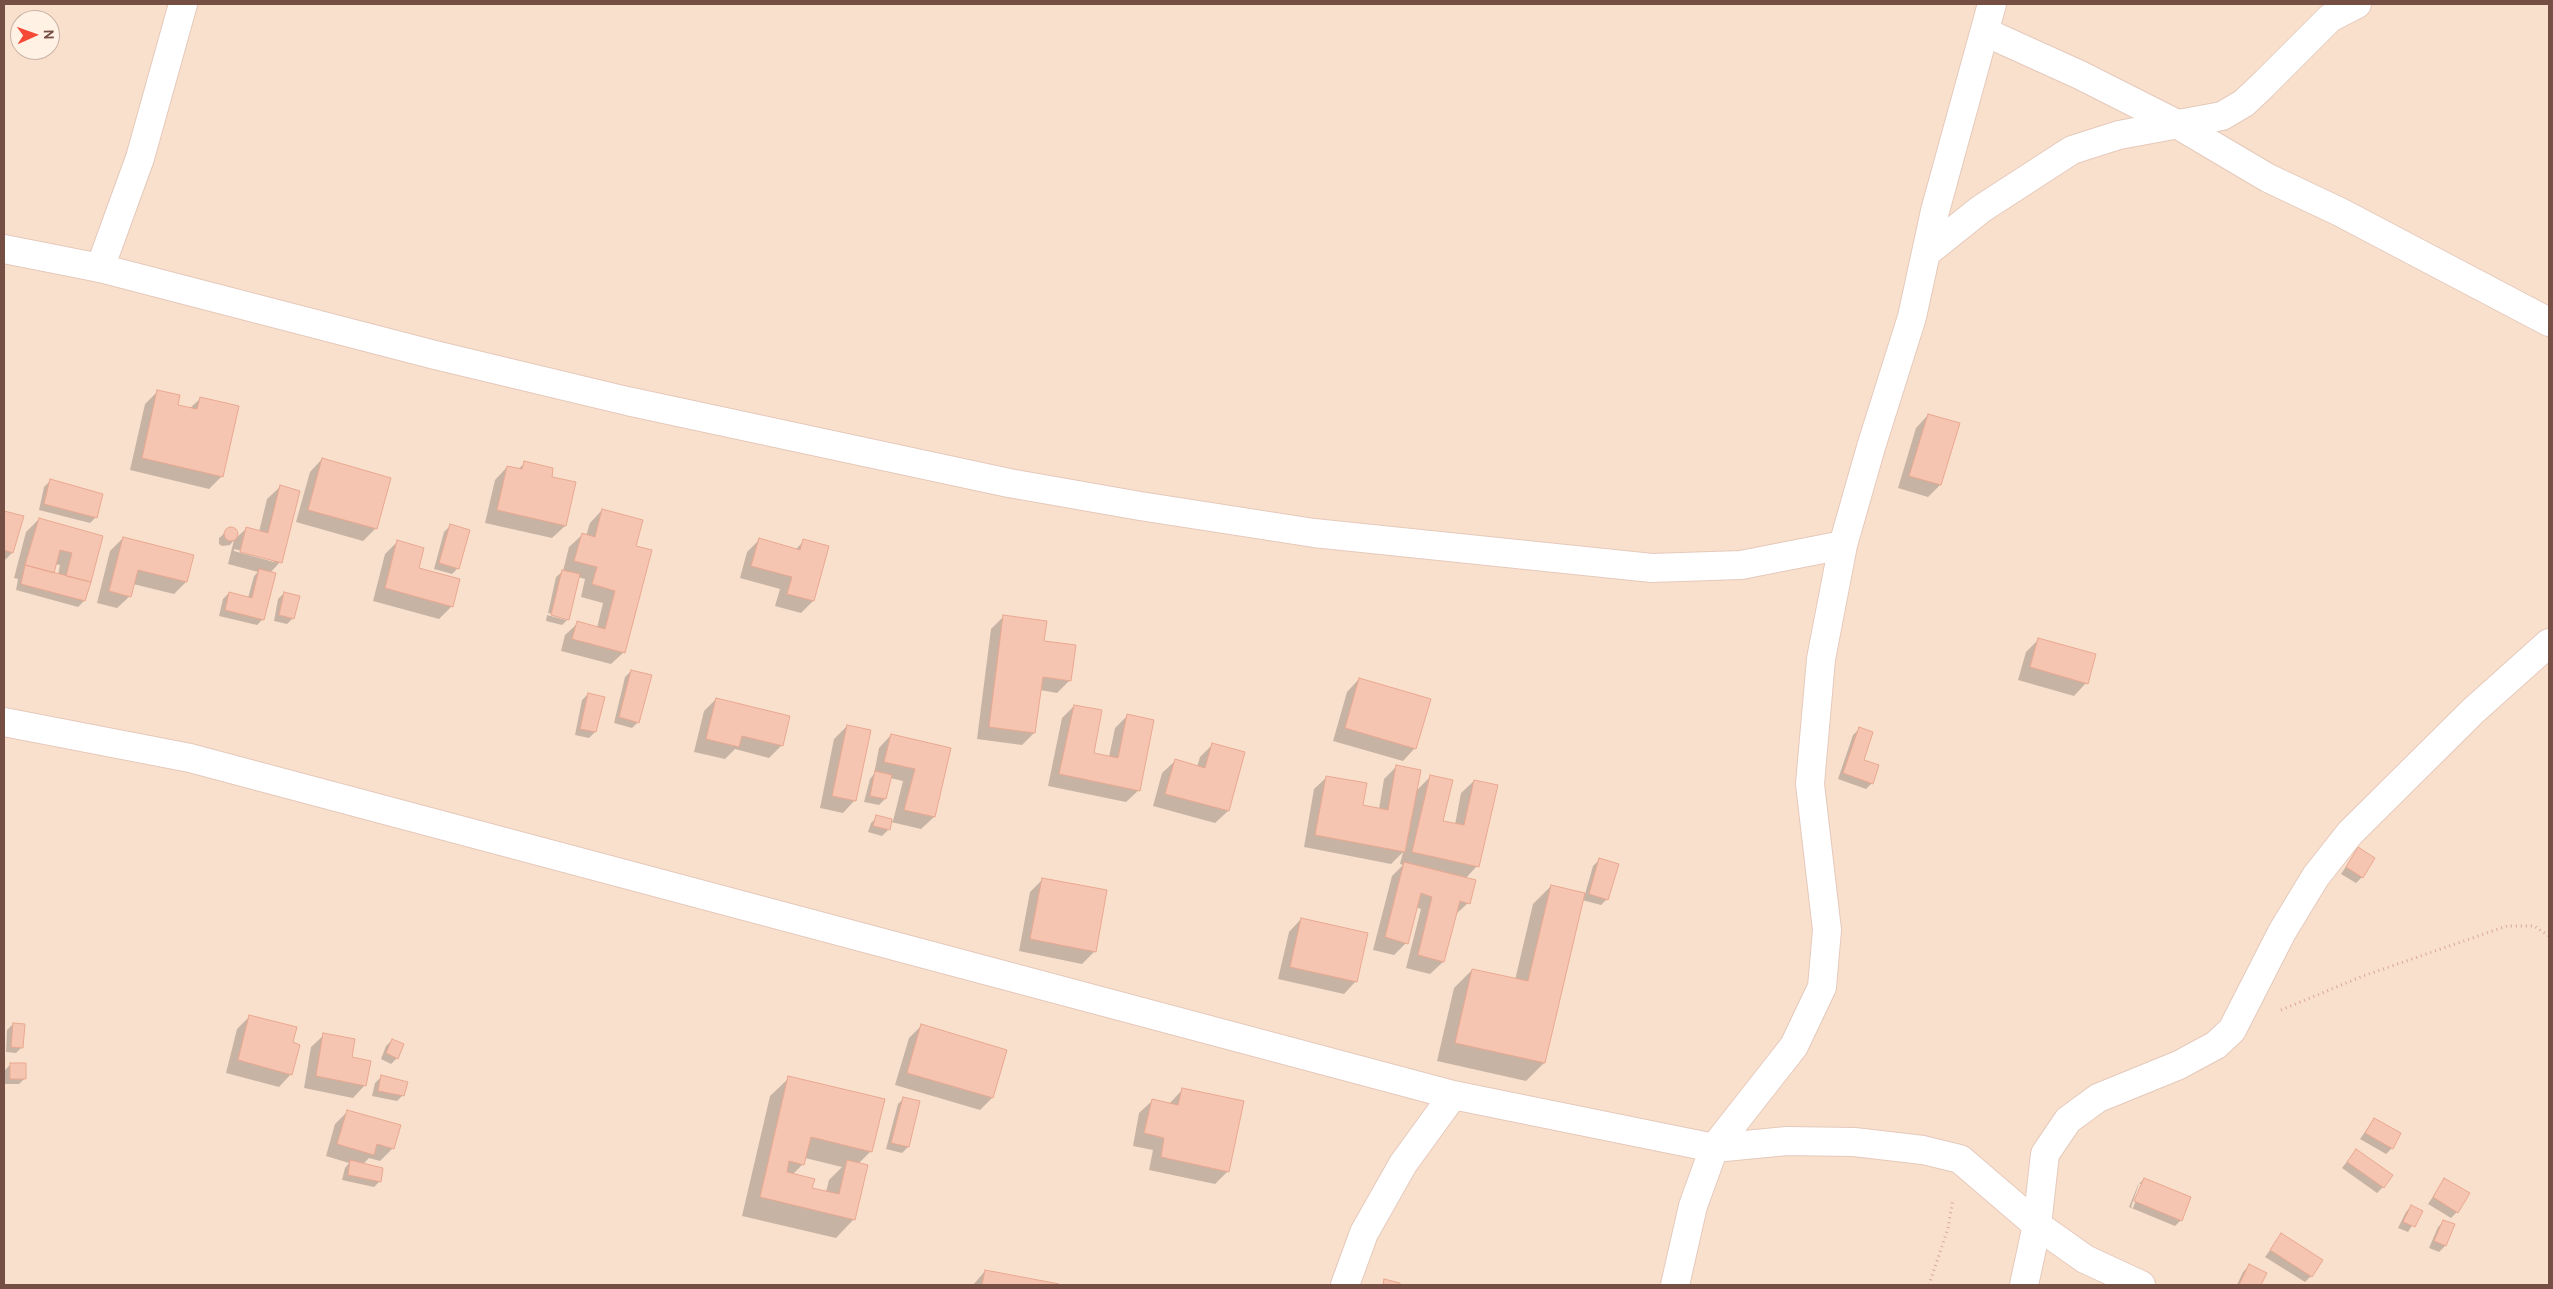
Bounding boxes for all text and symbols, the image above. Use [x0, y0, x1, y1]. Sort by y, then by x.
north arrow [10, 10, 60, 60]
text: N [40, 29, 58, 40]

